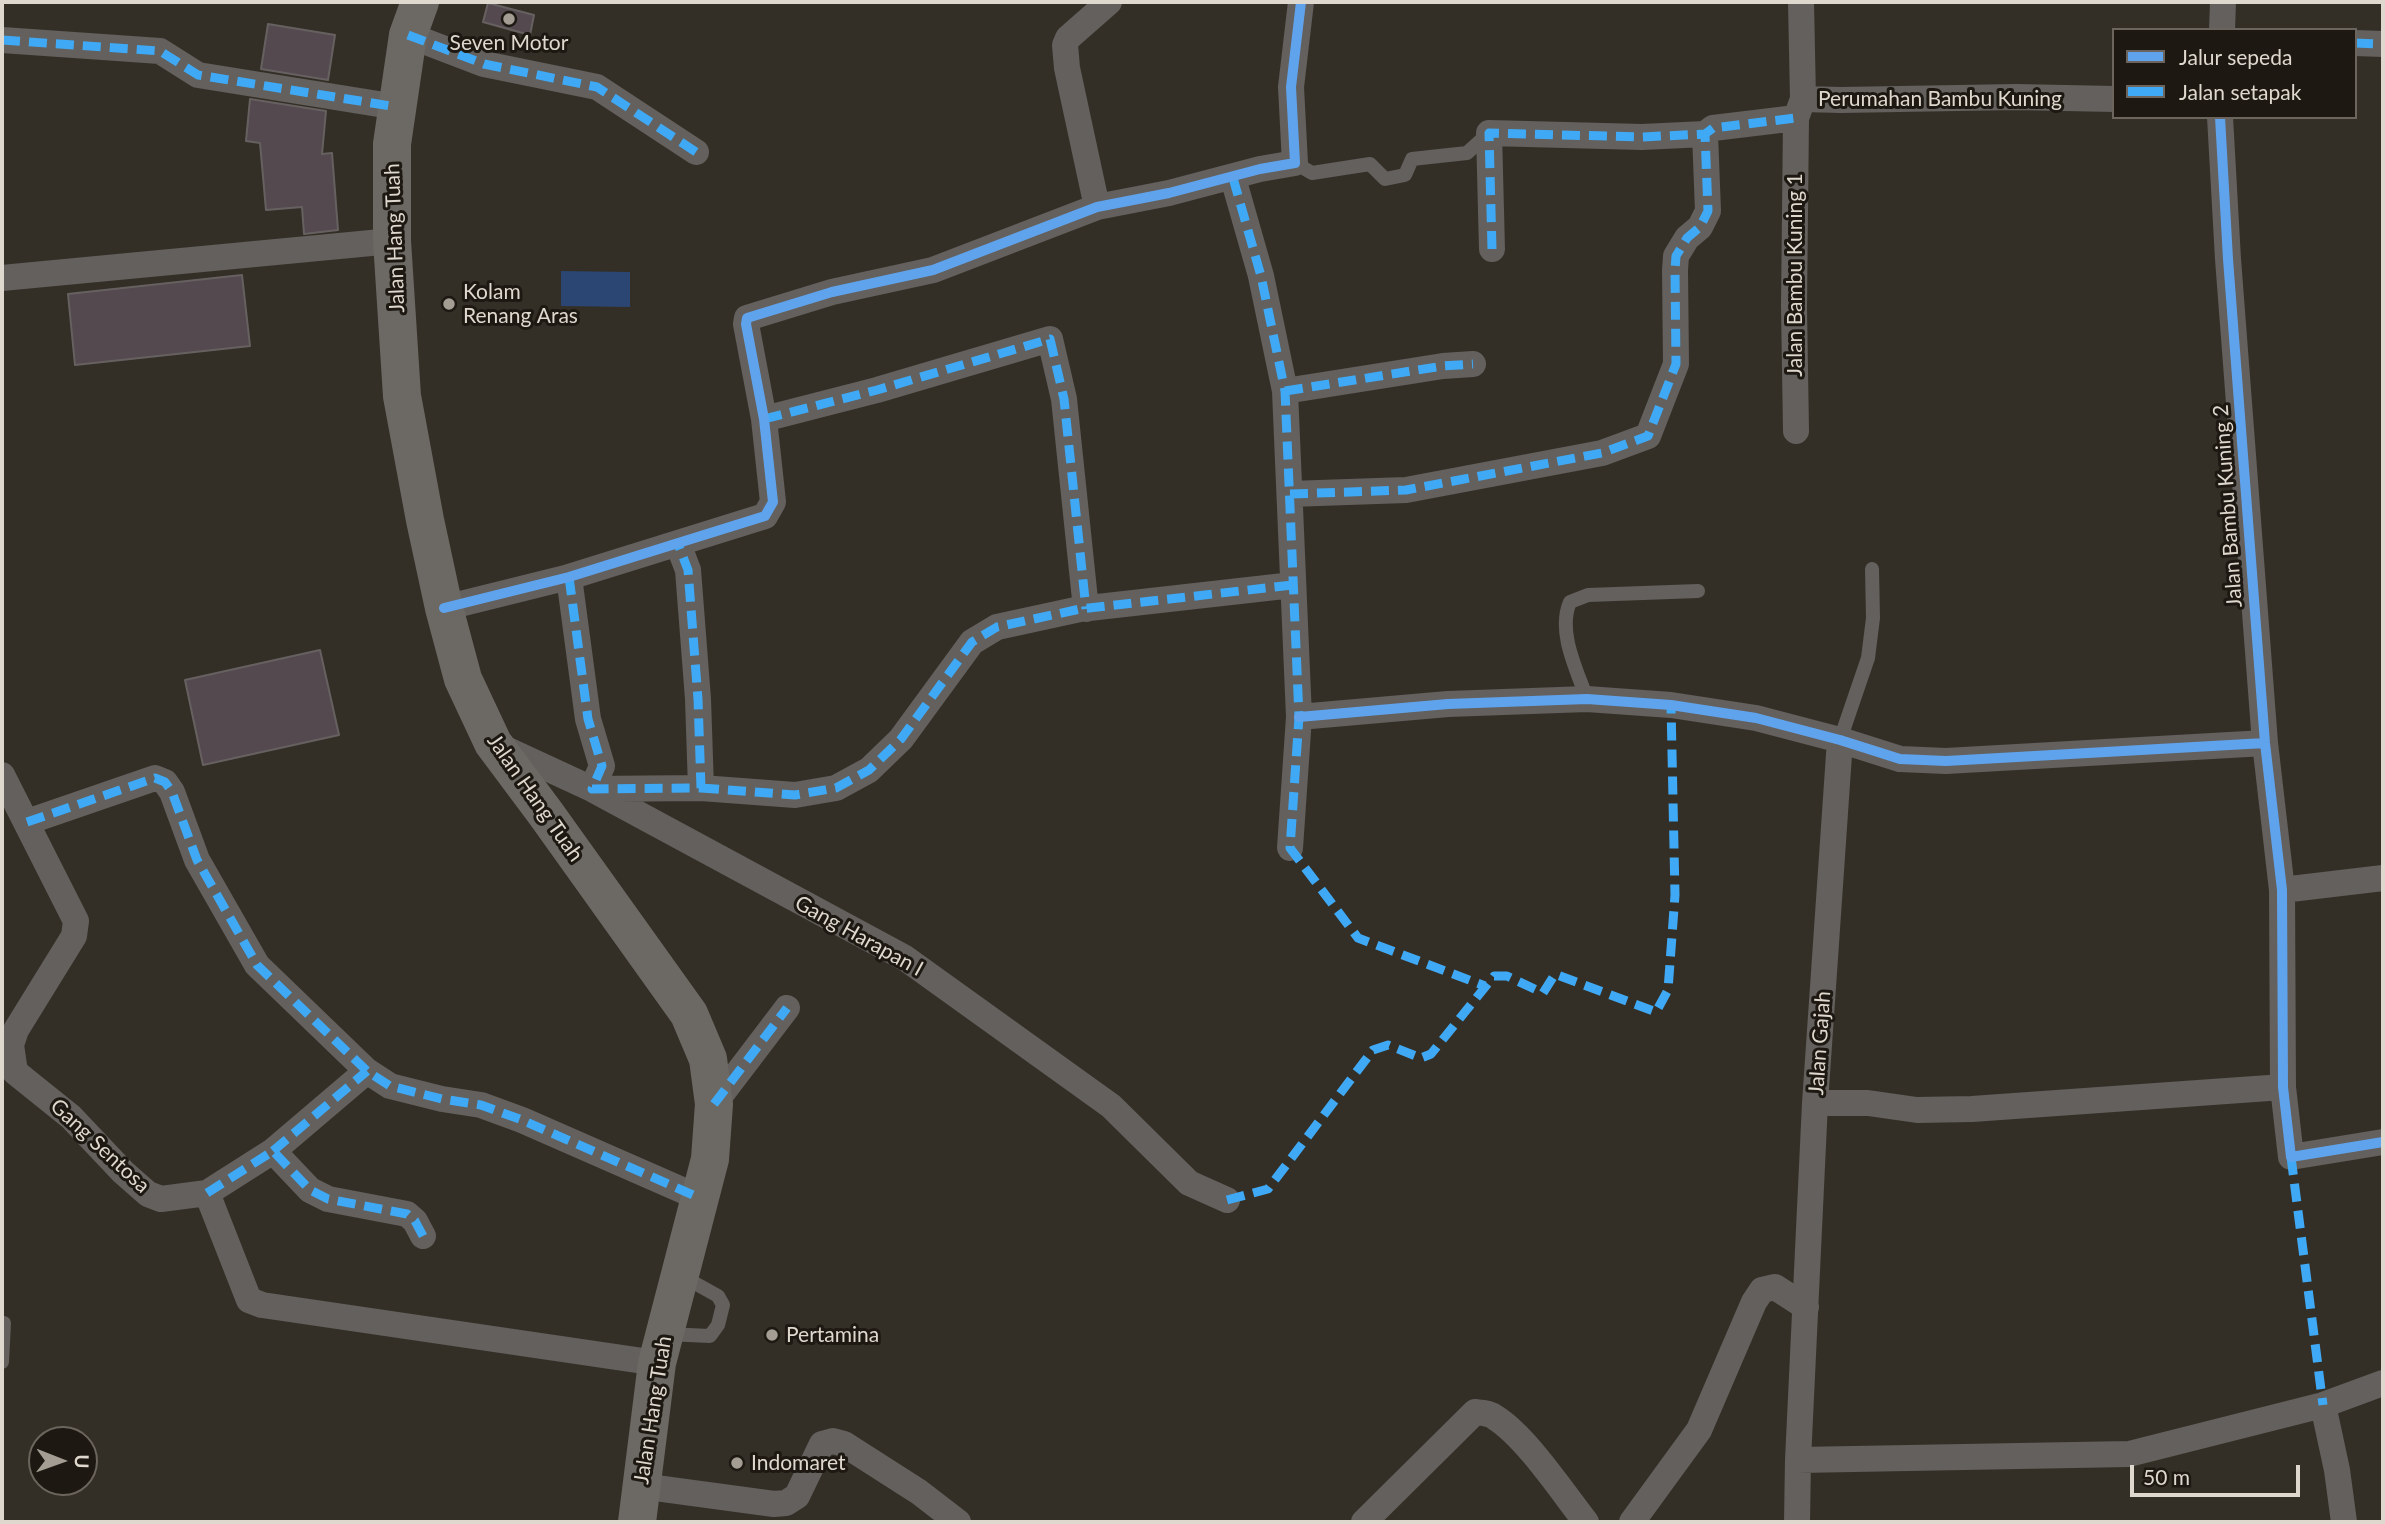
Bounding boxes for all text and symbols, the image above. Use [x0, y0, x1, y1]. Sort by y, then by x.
marker: Seven Motor [501, 11, 517, 27]
legend [2112, 28, 2357, 119]
place label: Seven Motor [450, 30, 568, 56]
text: Jalur sepeda [2179, 44, 2292, 69]
text: Jalan setapak [2179, 79, 2301, 104]
street label: Perumahan Bambu Kuning [1818, 86, 2062, 112]
street label: Jalan Hang Tuah [380, 163, 410, 313]
street label: Jalan Bambu Kuning 1 [1782, 173, 1808, 377]
place label: Kolam Renang Aras [463, 279, 578, 329]
marker: Kolam Renang Aras [441, 296, 457, 312]
street label: Jalan Bambu Kuning 2 [2208, 404, 2248, 608]
street label: Jalan Hang Tuah [482, 729, 588, 867]
street label: Gang Harapan I [790, 890, 928, 982]
street label: Jalan Gajah [1804, 990, 1836, 1096]
street label: Gang Sentosa [45, 1094, 155, 1198]
place label: Pertamina [786, 1322, 879, 1348]
marker: Pertamina [764, 1327, 780, 1343]
street label: Jalan Hang Tuah [629, 1334, 677, 1486]
north arrow [28, 1426, 98, 1496]
place label: Indomaret [751, 1450, 846, 1476]
scale bar [2133, 1450, 2303, 1494]
text: U [71, 1454, 94, 1469]
marker: Indomaret [729, 1455, 745, 1471]
text: 50 m [2143, 1464, 2190, 1489]

